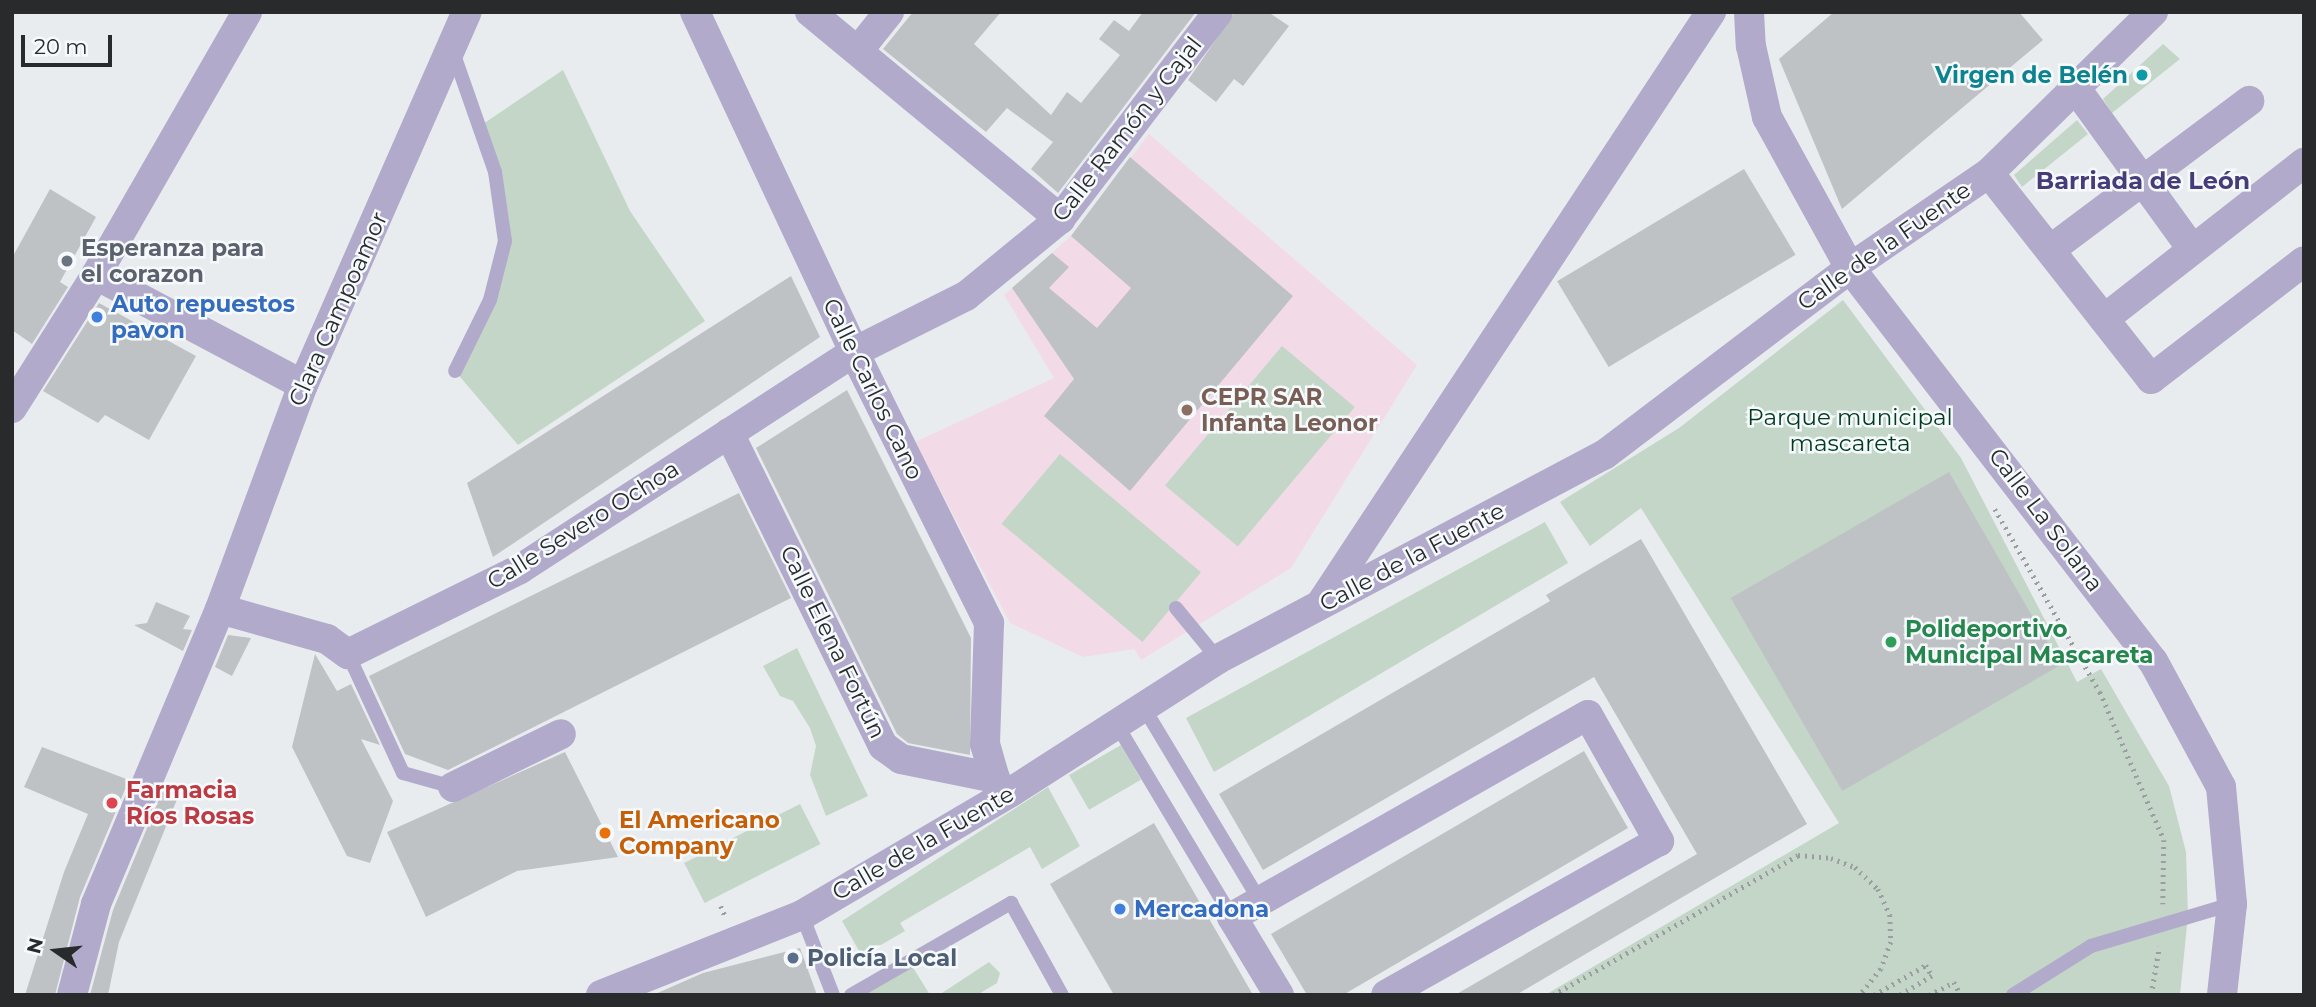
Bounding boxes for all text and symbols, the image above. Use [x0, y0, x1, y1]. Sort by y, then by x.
scale bar [24, 21, 116, 65]
street label: Calle Ramón y Cajal [1046, 31, 1208, 227]
text: 20 m [34, 34, 88, 59]
place label: Virgen de Belén [1935, 61, 2128, 89]
marker: Virgen de Belén [2134, 67, 2150, 83]
district label: Barriada de León [2036, 167, 2250, 195]
street label: Calle de la Fuente [1792, 176, 1976, 316]
street label: Clara Campoamor [283, 208, 393, 410]
place label: Esperanza para el corazon [81, 234, 264, 288]
marker: Esperanza para el corazon [59, 253, 75, 269]
place label: Auto repuestos pavon [111, 290, 295, 344]
street label: Calle Carlos Cano [817, 294, 929, 484]
marker: Auto repuestos pavon [89, 309, 105, 325]
place label: CEPR SAR Infanta Leonor [1201, 383, 1378, 437]
marker: CEPR SAR Infanta Leonor [1179, 402, 1195, 418]
park label: Parque municipal mascareta [1747, 403, 1953, 457]
street label: Calle La Solana [1983, 443, 2109, 597]
street label: Calle Severo Ochoa [482, 455, 684, 595]
street label: Calle de la Fuente [1315, 497, 1509, 617]
street label: Calle Elena Fortún [774, 541, 892, 743]
place label: Polideportivo Municipal Mascareta [1905, 615, 2153, 669]
marker: Polideportivo Municipal Mascareta [1883, 634, 1899, 650]
place label: Farmacia Ríos Rosas [126, 776, 254, 830]
street label: Calle de la Fuente [827, 780, 1019, 906]
marker: Farmacia Ríos Rosas [104, 795, 120, 811]
place label: El Americano Company [619, 806, 780, 860]
marker: El Americano Company [597, 825, 613, 841]
place label: Mercadona [1134, 895, 1269, 923]
marker: Mercadona [1112, 901, 1128, 917]
north arrow [21, 916, 91, 986]
text: N [22, 936, 48, 956]
place label: Policía Local [807, 944, 957, 972]
marker: Policía Local [785, 950, 801, 966]

